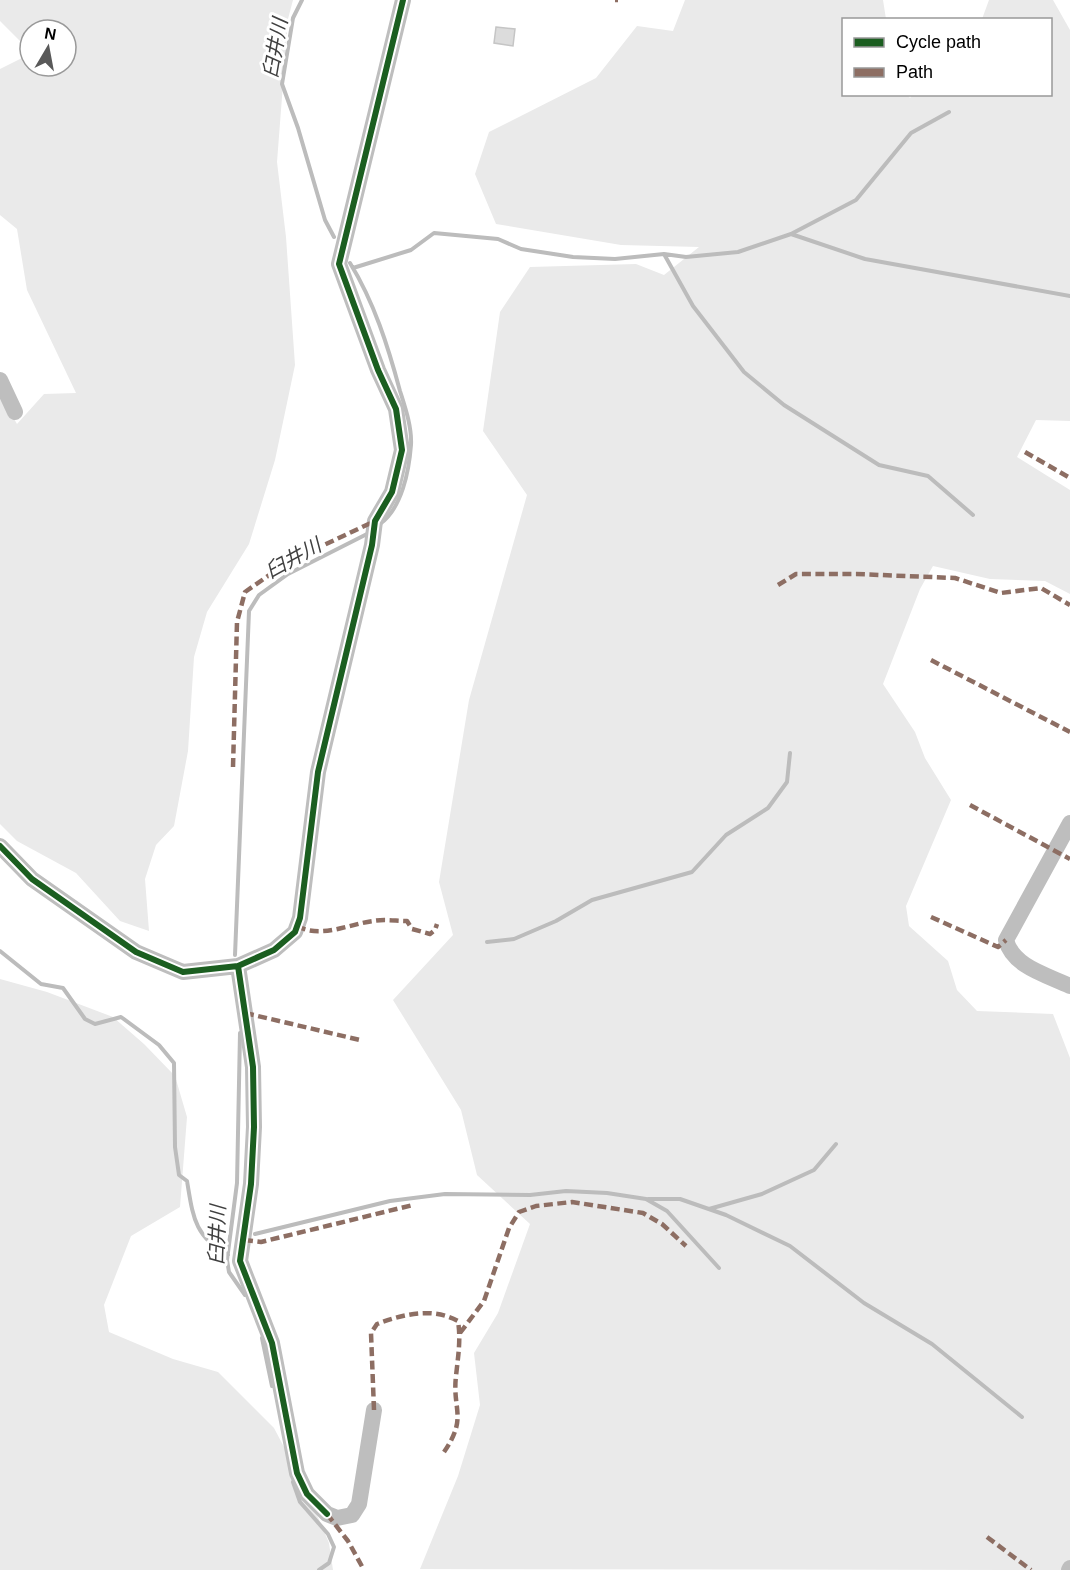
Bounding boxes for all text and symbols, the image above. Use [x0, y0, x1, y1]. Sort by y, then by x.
water label: 臼井川 [259, 15, 291, 79]
north arrow [18, 18, 78, 78]
legend [842, 18, 1052, 96]
text: N [43, 24, 58, 43]
text: Cycle path [896, 32, 981, 52]
text: Path [896, 62, 933, 82]
water label: 臼井川 [261, 533, 326, 582]
water label: 臼井川 [205, 1203, 229, 1265]

